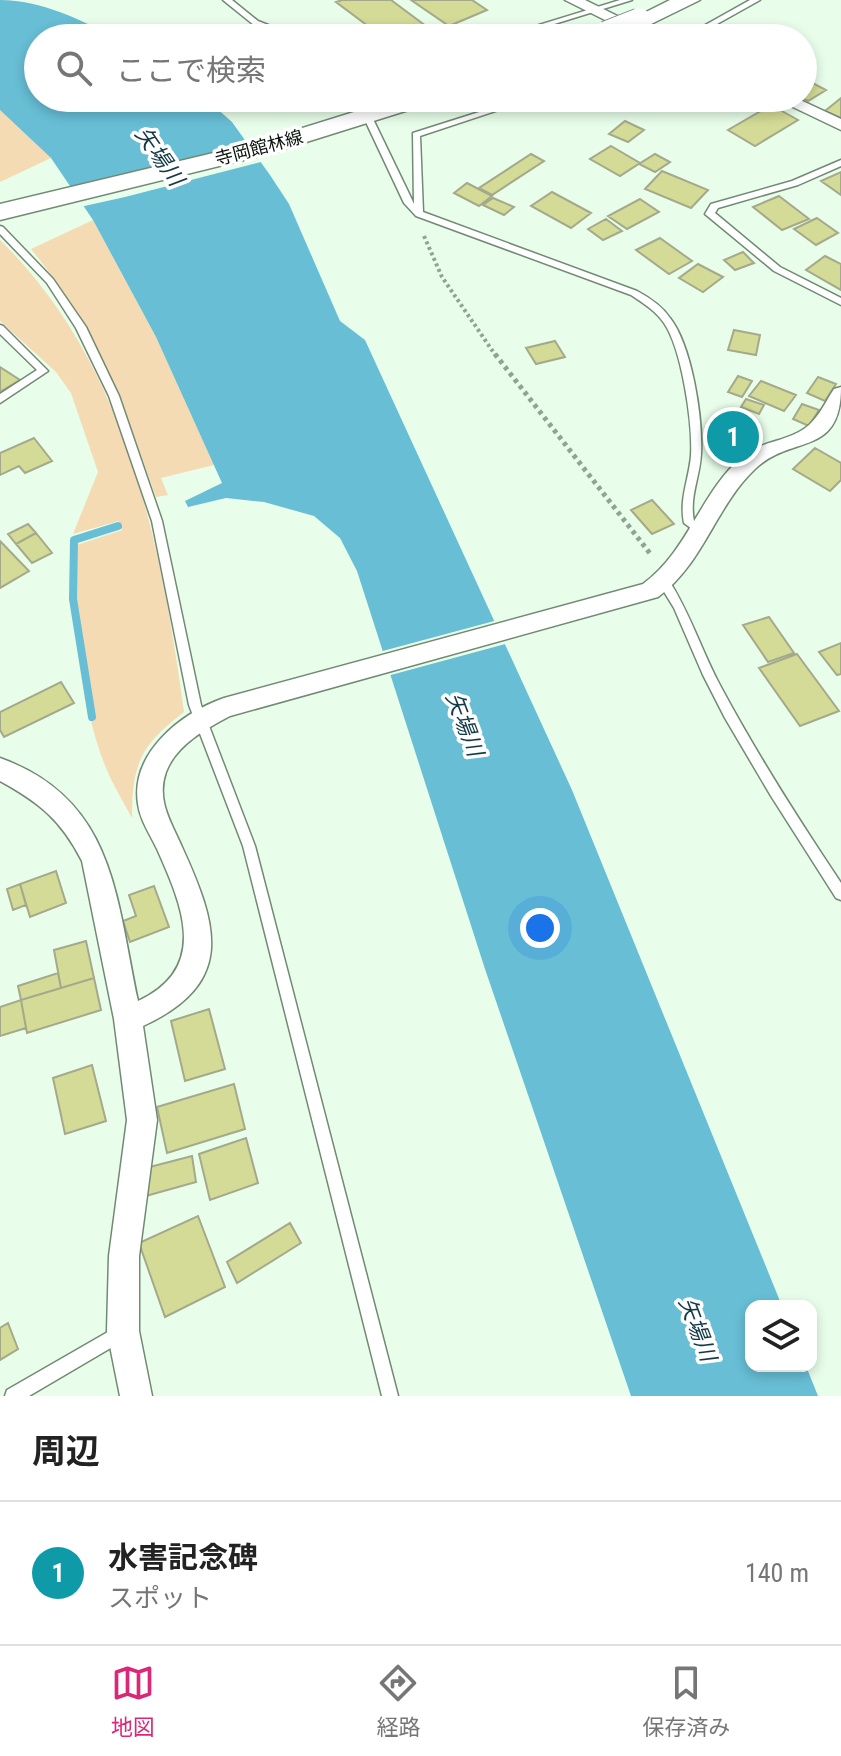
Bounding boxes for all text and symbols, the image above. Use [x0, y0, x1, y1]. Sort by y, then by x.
search box [24, 24, 817, 112]
icon: search [52, 46, 96, 90]
text: ここで検索 [116, 53, 266, 88]
water label: 矢場川 [130, 122, 190, 192]
street label: 寺岡館林線 [213, 126, 305, 169]
pin: 1 [707, 407, 759, 467]
water label: 矢場川 [441, 689, 489, 761]
your location [520, 908, 560, 948]
water label: 矢場川 [674, 1294, 722, 1366]
map controls [745, 1300, 817, 1372]
button: layers [745, 1300, 817, 1372]
text: 周辺 [32, 1431, 100, 1471]
text: 水害記念碑 [108, 1540, 258, 1575]
text: 1 [51, 1558, 65, 1588]
text: 140 m [745, 1558, 809, 1588]
text: スポット [108, 1583, 212, 1613]
tab: 地図 [111, 1661, 155, 1741]
tab: 経路 [376, 1661, 420, 1741]
tab: 保存済み [642, 1661, 730, 1741]

